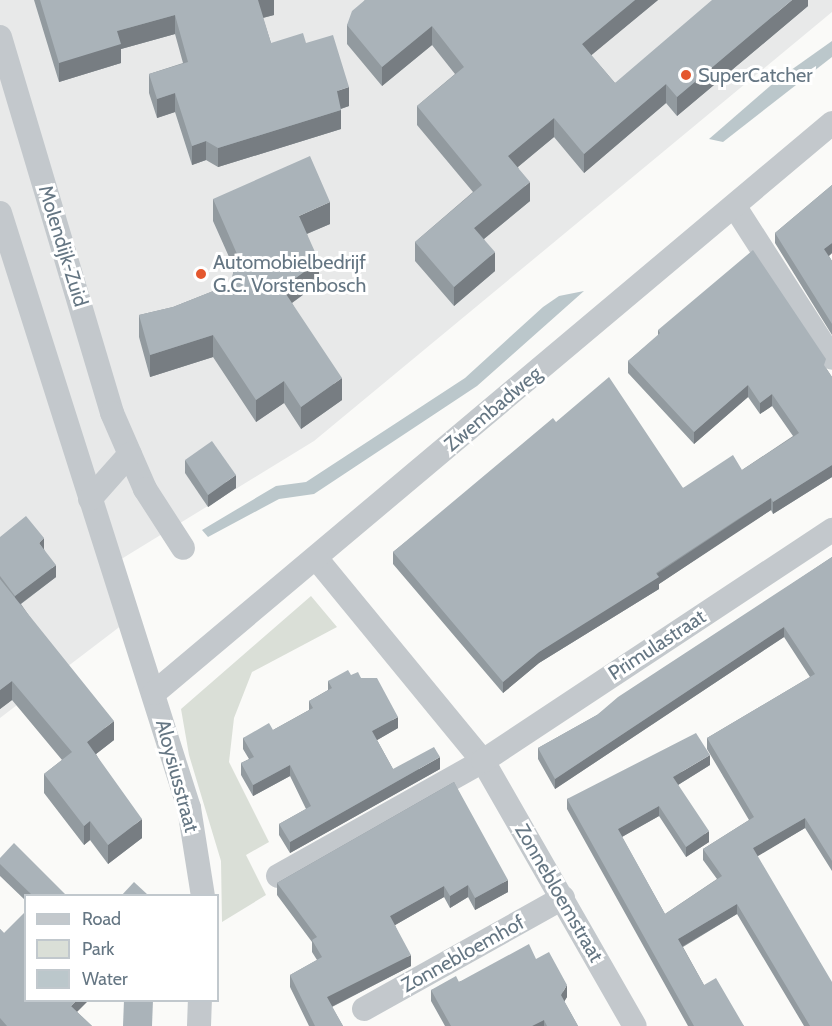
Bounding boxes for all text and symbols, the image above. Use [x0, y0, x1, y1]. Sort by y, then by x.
place label: SuperCatcher [698, 63, 813, 87]
marker: SuperCatcher [679, 68, 693, 82]
street label: Molendijk-Zuid [33, 182, 93, 310]
place label: Automobielbedrijf G.C. Vorstenbosch [213, 250, 366, 297]
marker: Automobielbedrijf G.C. Vorstenbosch [194, 267, 208, 281]
street label: Zwembadweg [440, 361, 546, 457]
street label: Primulastraat [604, 605, 710, 685]
street label: Aloysiusstraat [150, 717, 204, 835]
street label: Zonnebloemstraat [510, 820, 608, 966]
legend [24, 894, 219, 1002]
text: Road [82, 908, 121, 930]
street label: Zonnebloemhof [397, 910, 529, 998]
text: Park [82, 938, 114, 960]
text: Water [82, 968, 128, 990]

